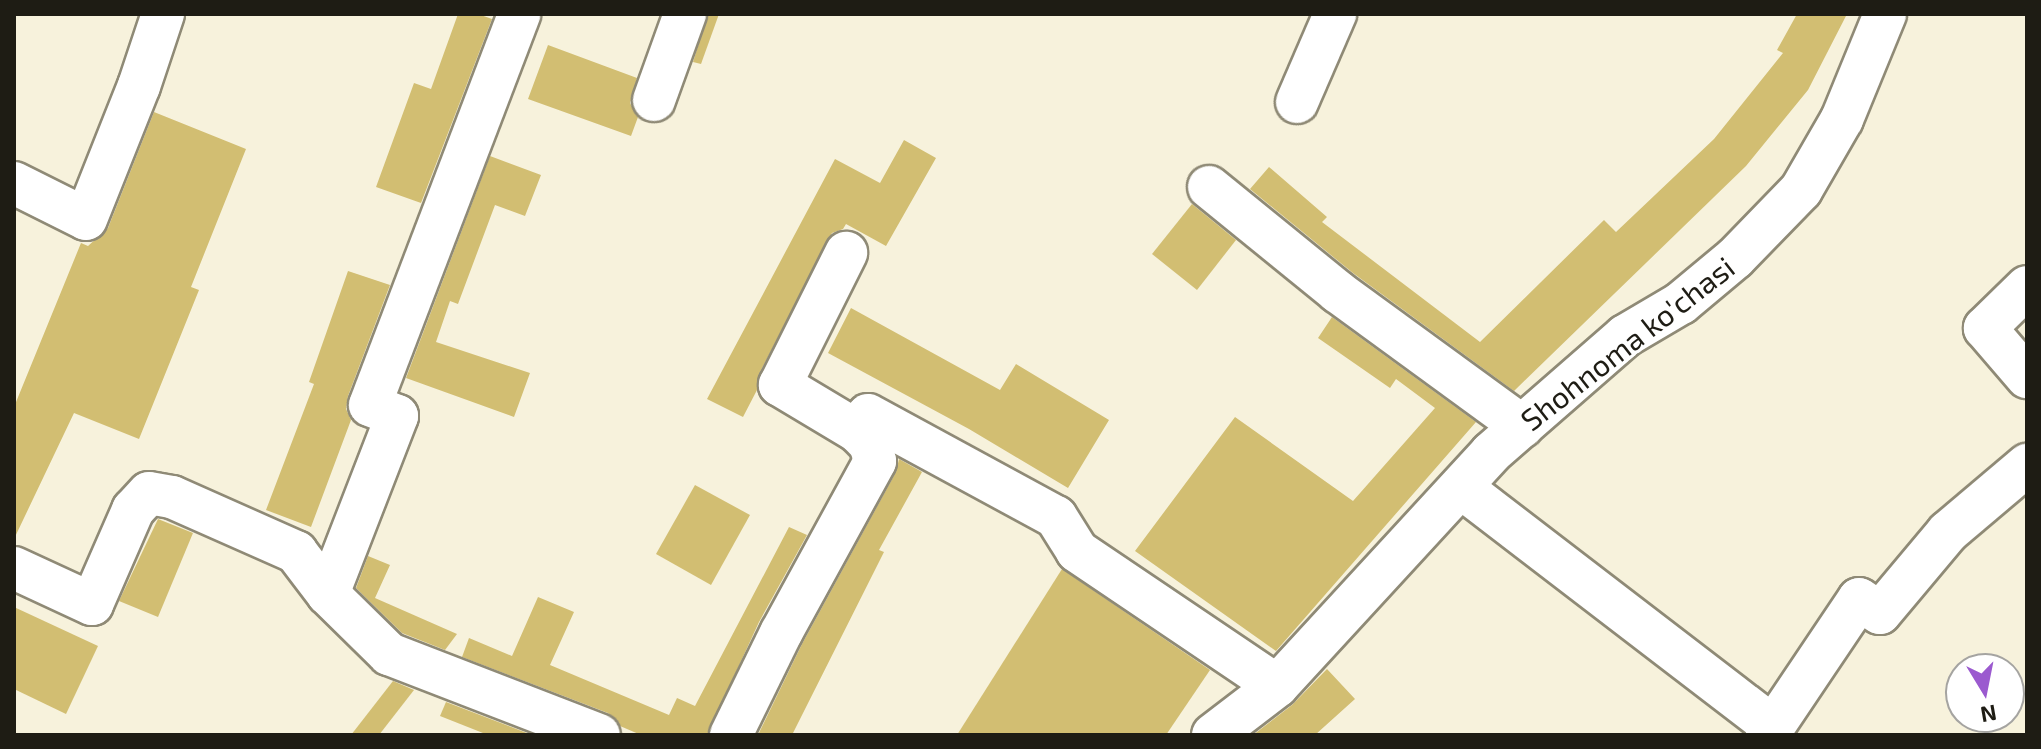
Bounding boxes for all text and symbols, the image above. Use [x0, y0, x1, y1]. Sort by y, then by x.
street label: Shohnoma ko'chasi [1513, 248, 1741, 438]
north arrow [1945, 653, 2025, 733]
text: N [1979, 700, 1999, 729]

